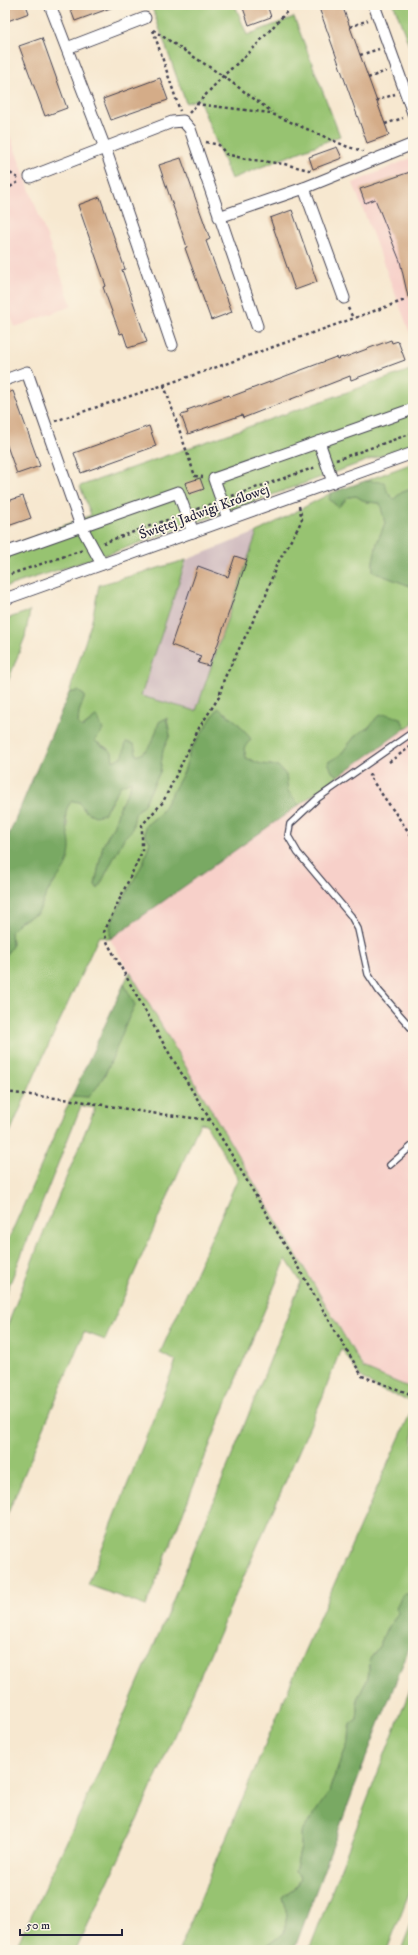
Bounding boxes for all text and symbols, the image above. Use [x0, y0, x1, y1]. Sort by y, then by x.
street label: Świętej Jadwigi Królowej [136, 480, 272, 544]
scale bar [20, 1911, 122, 1937]
text: 50 m [26, 1918, 50, 1933]

